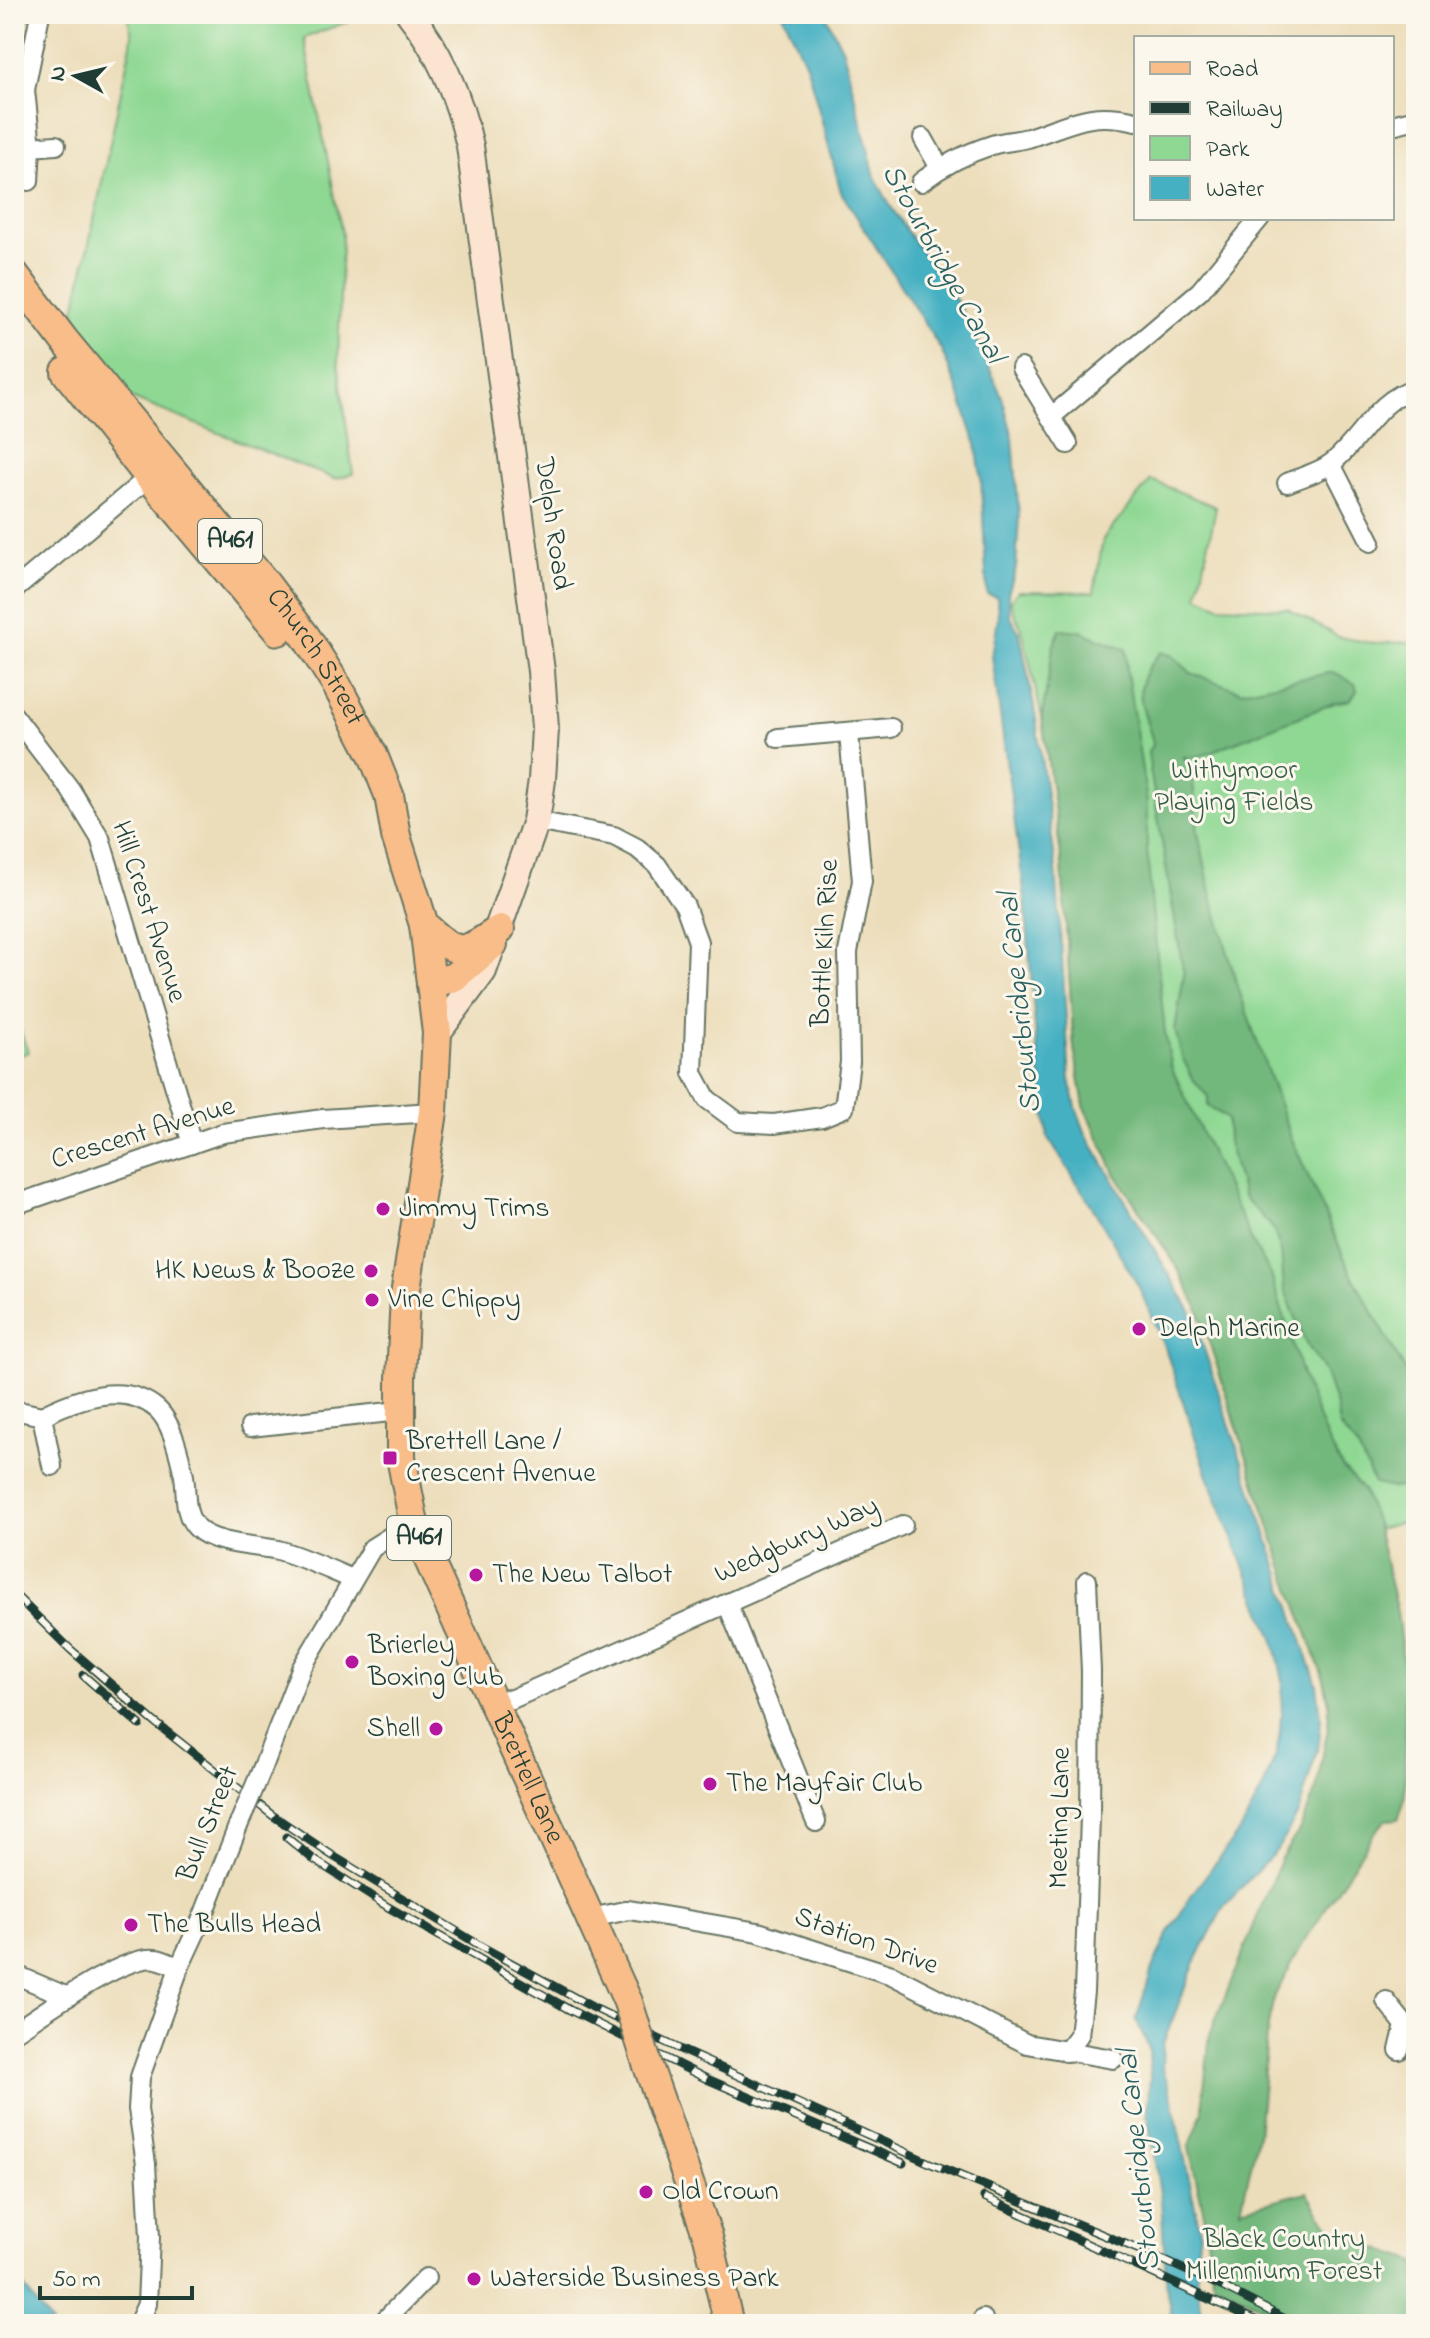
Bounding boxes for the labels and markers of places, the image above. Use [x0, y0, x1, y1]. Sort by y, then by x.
place label: Jimmy Trims [399, 1189, 549, 1230]
marker: Jimmy Trims [374, 1200, 392, 1218]
place label: HK News & Booze [155, 1251, 355, 1292]
marker: HK News & Booze [362, 1262, 380, 1280]
place label: Vine Chippy [387, 1280, 521, 1321]
marker: Vine Chippy [363, 1291, 381, 1309]
place label: Delph Marine [1154, 1309, 1300, 1350]
marker: Delph Marine [1130, 1320, 1148, 1338]
place label: Brettell Lane / Crescent Avenue [405, 1422, 596, 1495]
marker: Brettell Lane / Crescent Avenue [381, 1449, 399, 1467]
place label: The New Talbot [492, 1555, 672, 1596]
marker: The New Talbot [467, 1566, 485, 1584]
place label: Brierley Boxing Club [367, 1626, 503, 1699]
marker: Brierley Boxing Club [343, 1653, 361, 1671]
place label: Shell [367, 1709, 420, 1750]
marker: Shell [427, 1720, 445, 1738]
place label: The Mayfair Club [726, 1764, 922, 1805]
marker: The Mayfair Club [701, 1775, 719, 1793]
place label: The Bulls Head [147, 1905, 321, 1946]
marker: The Bulls Head [122, 1916, 140, 1934]
place label: Old Crown [662, 2172, 779, 2213]
marker: Old Crown [637, 2183, 655, 2201]
place label: Waterside Business Park [490, 2259, 779, 2300]
marker: Waterside Business Park [465, 2270, 483, 2288]

